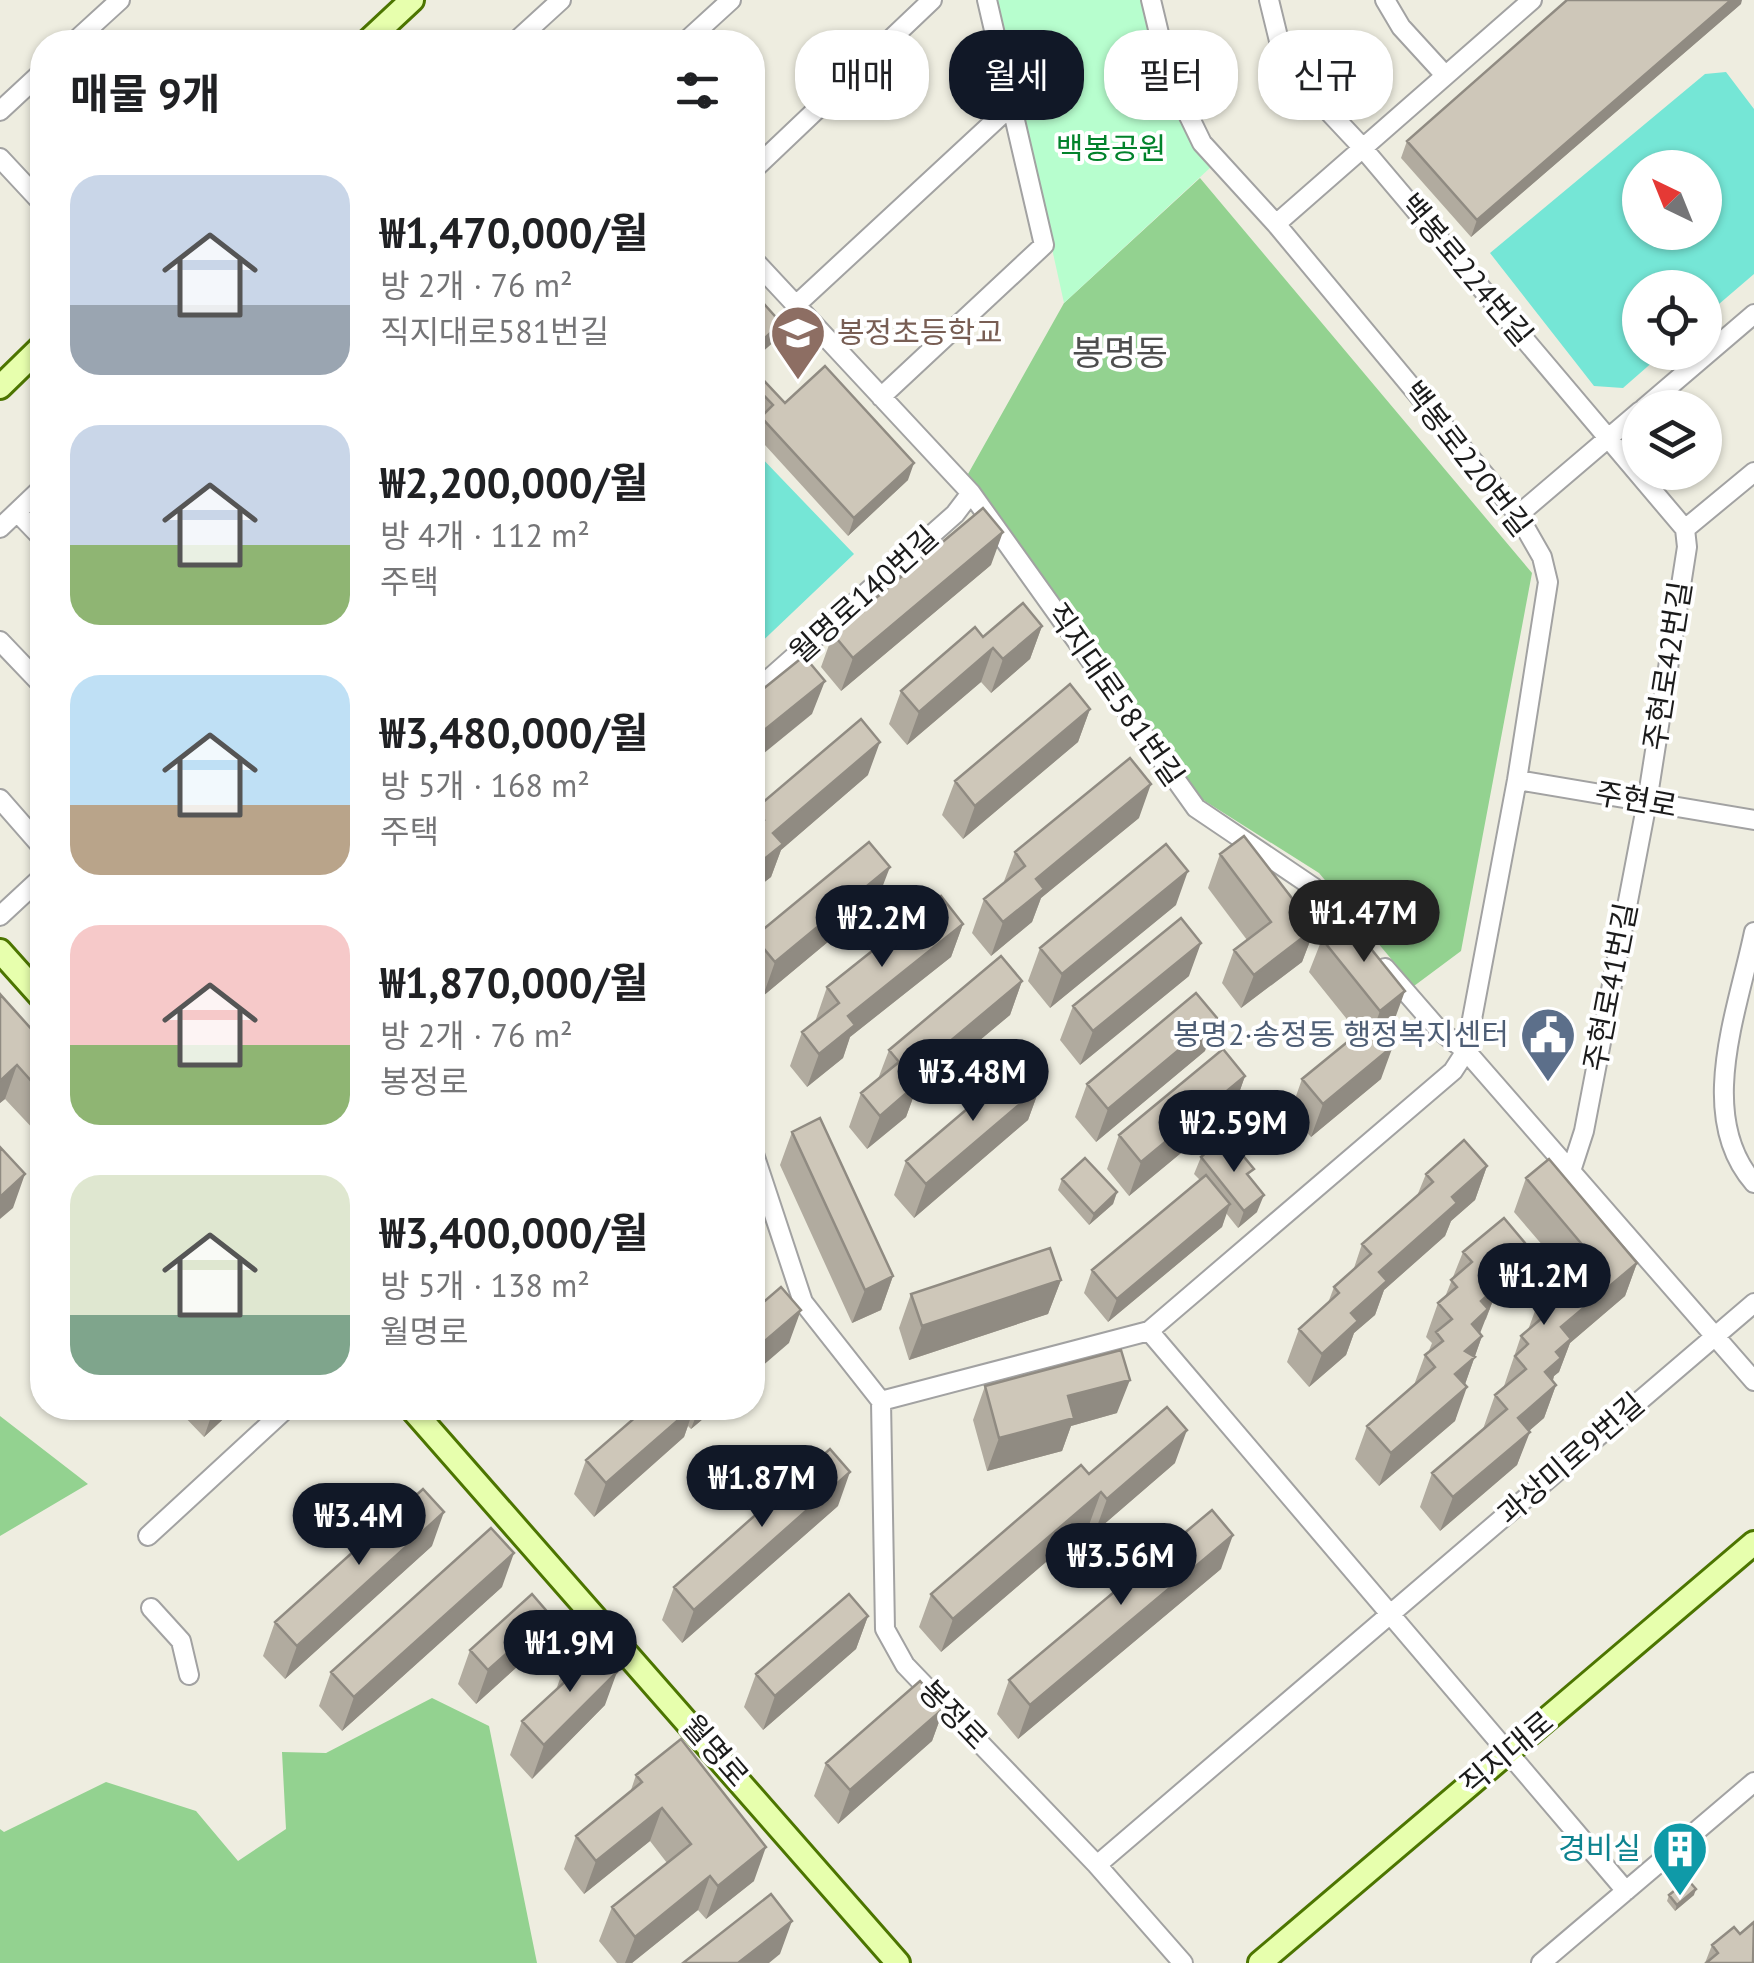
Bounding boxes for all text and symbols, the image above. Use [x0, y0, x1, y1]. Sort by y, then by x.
chip: 매매 [795, 30, 929, 120]
chip: 월세 [949, 30, 1084, 120]
chip: 필터 [1104, 30, 1238, 120]
chip: 신규 [1258, 30, 1393, 120]
icon: filters [670, 63, 725, 118]
text: 매물 9개 [70, 66, 220, 121]
park label: 백봉공원 [1056, 128, 1166, 167]
north arrow [1622, 150, 1722, 250]
map controls [1622, 150, 1722, 490]
street label: 백봉로224번길 [1392, 185, 1542, 353]
text: ₩1,470,000/월 [380, 205, 648, 260]
icon: home [150, 215, 270, 335]
text: 방 2개 · 76 m² [380, 264, 573, 306]
button: locate [1622, 270, 1722, 370]
school or university icon: 봉정초등학교 [768, 303, 828, 382]
text: 직지대로581번길 [380, 310, 609, 352]
place label: 봉정초등학교 [837, 312, 1003, 351]
district label: 봉명동 [1072, 329, 1168, 375]
street label: 백봉로220번길 [1395, 372, 1541, 544]
button: layers [1622, 390, 1722, 490]
text: ₩2,200,000/월 [380, 455, 648, 510]
icon: home [150, 465, 270, 585]
text: 방 4개 · 112 m² [380, 514, 590, 556]
street label: 월명로140번길 [780, 517, 946, 671]
text: 주택 [380, 560, 439, 602]
street label: 주현로42번길 [1634, 578, 1699, 753]
street label: 직지대로581번길 [1039, 595, 1194, 793]
text: ₩3,480,000/월 [380, 705, 648, 760]
icon: home [150, 715, 270, 835]
text: 방 5개 · 168 m² [380, 764, 590, 806]
street label: 주현로 [1592, 772, 1680, 825]
text: 주택 [380, 810, 439, 852]
pin: ₩1.47M [1283, 880, 1445, 965]
pin: ₩2.2M [812, 885, 952, 970]
text: ₩1.47M [1311, 891, 1417, 933]
text: ₩2.2M [838, 896, 926, 938]
street label: 주현로41번길 [1574, 899, 1645, 1074]
text: ₩1,870,000/월 [380, 955, 648, 1010]
icon: home [150, 965, 270, 1085]
public building icon: 봉명2·송정동 행정복지센터 [1518, 1005, 1578, 1084]
text: 방 2개 · 76 m² [380, 1014, 573, 1056]
place label: 봉명2·송정동 행정복지센터 [1173, 1014, 1509, 1053]
pin: ₩3.48M [892, 1039, 1054, 1124]
text: ₩3.48M [920, 1050, 1026, 1092]
text: 봉정로 [380, 1060, 468, 1102]
pin: ₩2.59M [1153, 1090, 1315, 1175]
text: ₩2.59M [1181, 1101, 1287, 1143]
text: ₩3,400,000/월 [380, 1205, 648, 1260]
icon: home [150, 1215, 270, 1335]
pin: ₩1.2M [1474, 1243, 1614, 1328]
text: ₩1.2M [1500, 1254, 1588, 1296]
text: 방 5개 · 138 m² [380, 1264, 590, 1306]
text: 월명로 [380, 1310, 468, 1352]
street label: 과상미로9번길 [1489, 1383, 1651, 1532]
pin: ₩1.87M [681, 1445, 843, 1530]
text: ₩1.87M [709, 1456, 815, 1498]
pin: ₩3.4M [289, 1483, 429, 1568]
text: ₩3.4M [315, 1494, 403, 1536]
pin: ₩3.56M [1040, 1523, 1202, 1608]
text: ₩3.56M [1068, 1534, 1174, 1576]
pin: ₩1.9M [500, 1610, 640, 1695]
text: ₩1.9M [526, 1621, 614, 1663]
street label: 봉정로 [911, 1671, 997, 1757]
street label: 직지대로 [1451, 1701, 1561, 1802]
street label: 월명로 [674, 1706, 758, 1794]
building icon: 경비실 [1650, 1819, 1710, 1898]
place label: 경비실 [1558, 1828, 1641, 1867]

